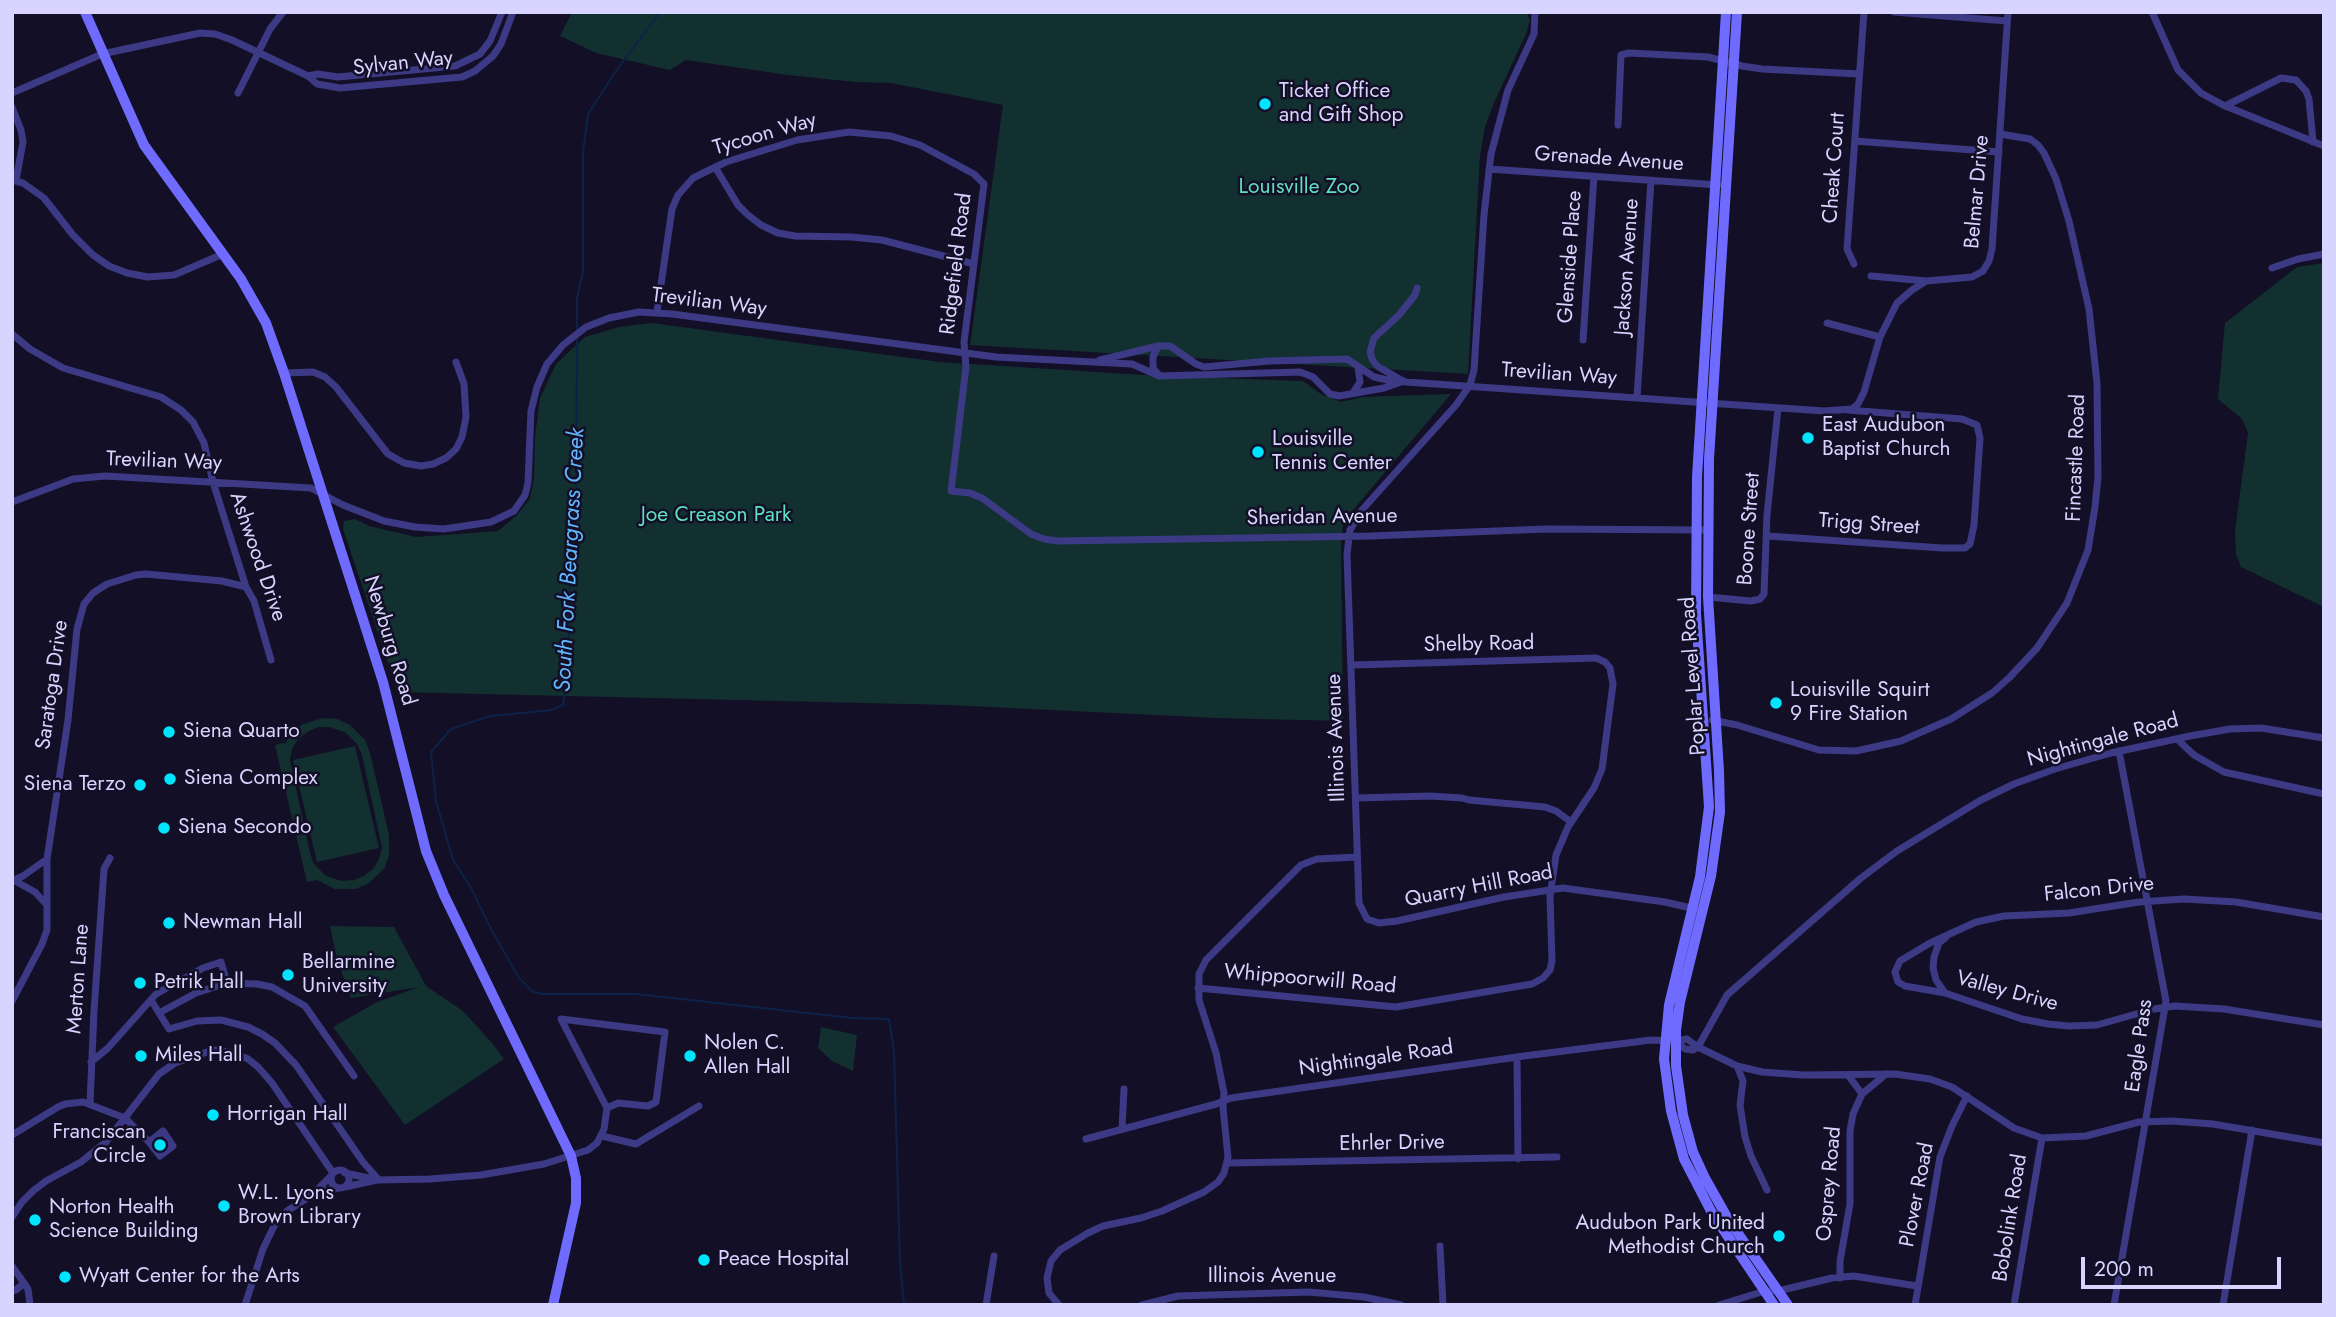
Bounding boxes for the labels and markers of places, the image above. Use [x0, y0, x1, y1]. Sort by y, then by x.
place label: Ticket Office and Gift Shop [1279, 79, 1403, 129]
marker: Ticket Office and Gift Shop [1257, 96, 1273, 112]
place label: East Audubon Baptist Church [1822, 413, 1950, 463]
place label: Louisville Tennis Center [1272, 427, 1392, 477]
marker: East Audubon Baptist Church [1800, 430, 1816, 446]
marker: Louisville Tennis Center [1250, 444, 1266, 460]
place label: Louisville Squirt 9 Fire Station [1790, 678, 1929, 728]
marker: Louisville Squirt 9 Fire Station [1768, 695, 1784, 711]
place label: Siena Quarto [183, 719, 300, 745]
marker: Siena Quarto [161, 724, 177, 740]
place label: Siena Complex [184, 766, 318, 792]
marker: Siena Complex [162, 771, 178, 787]
place label: Siena Terzo [24, 772, 126, 798]
marker: Siena Terzo [132, 777, 148, 793]
place label: Siena Secondo [178, 815, 311, 841]
marker: Siena Secondo [156, 820, 172, 836]
place label: Newman Hall [183, 910, 303, 936]
marker: Newman Hall [161, 915, 177, 931]
place label: Bellarmine University [302, 950, 395, 1000]
marker: Bellarmine University [280, 967, 296, 983]
place label: Petrik Hall [154, 970, 244, 996]
marker: Petrik Hall [132, 975, 148, 991]
place label: Nolen C. Allen Hall [704, 1031, 790, 1081]
place label: Miles Hall [155, 1043, 243, 1069]
marker: Miles Hall [133, 1048, 149, 1064]
marker: Nolen C. Allen Hall [682, 1048, 698, 1064]
place label: Horrigan Hall [227, 1102, 348, 1128]
marker: Horrigan Hall [205, 1107, 221, 1123]
place label: Franciscan Circle [52, 1120, 146, 1170]
marker: Franciscan Circle [152, 1137, 168, 1153]
place label: W.L. Lyons Brown Library [238, 1181, 361, 1231]
place label: Norton Health Science Building [49, 1195, 198, 1245]
marker: W.L. Lyons Brown Library [216, 1198, 232, 1214]
place label: Audubon Park United Methodist Church [1576, 1211, 1765, 1261]
marker: Norton Health Science Building [27, 1212, 43, 1228]
marker: Audubon Park United Methodist Church [1771, 1228, 1787, 1244]
place label: Peace Hospital [718, 1247, 849, 1273]
marker: Peace Hospital [696, 1252, 712, 1268]
place label: Wyatt Center for the Arts [79, 1264, 300, 1290]
marker: Wyatt Center for the Arts [57, 1269, 73, 1285]

